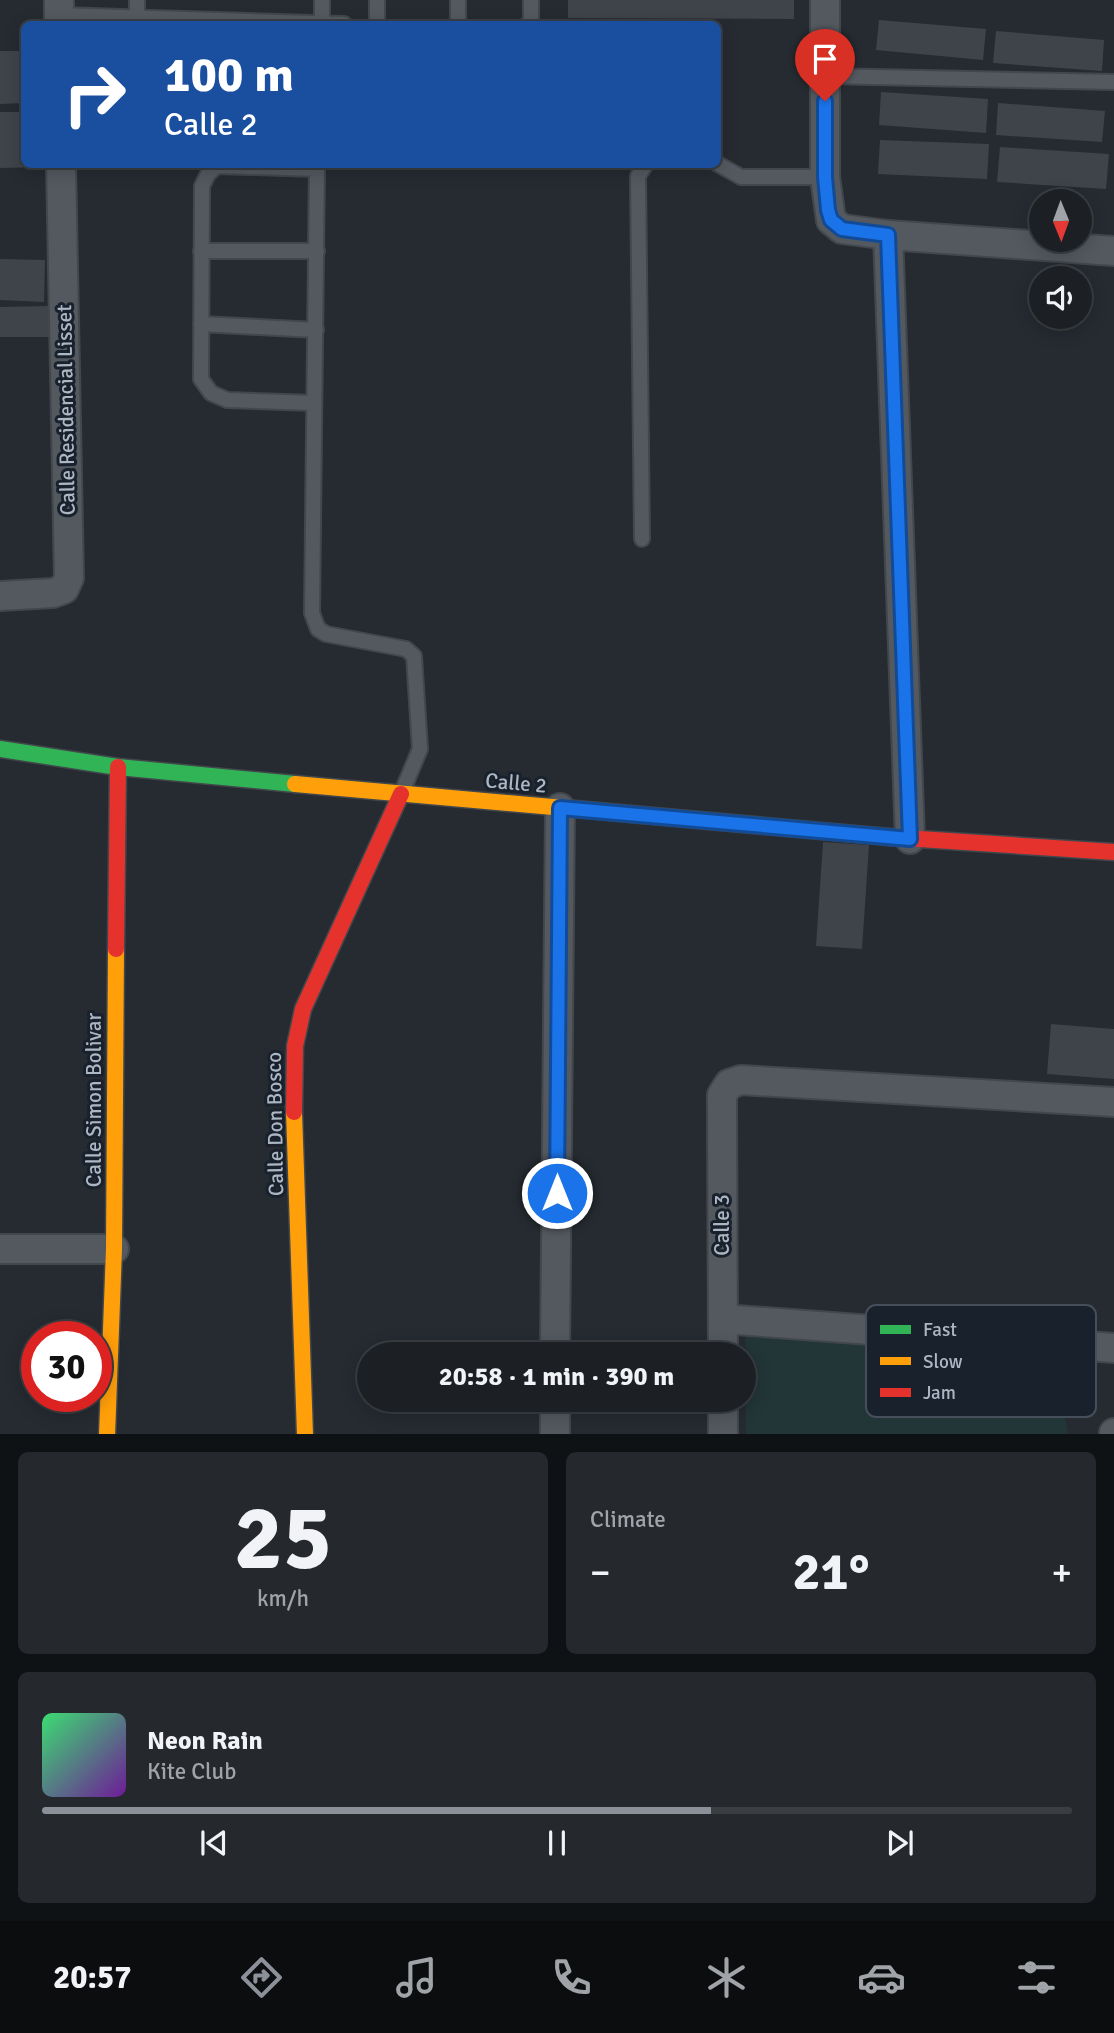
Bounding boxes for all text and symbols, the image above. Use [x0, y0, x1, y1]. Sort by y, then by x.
pin [795, 29, 855, 101]
icon: arrive [806, 40, 844, 78]
text: 100 m [164, 45, 294, 105]
icon: right [49, 49, 140, 140]
text: Calle 2 [164, 105, 258, 144]
north arrow [1029, 189, 1092, 252]
map controls [1029, 189, 1092, 329]
button: sound [1029, 266, 1092, 329]
street label: Calle Residencial Lisset [51, 304, 81, 516]
street label: Calle 2 [484, 767, 548, 799]
street label: Calle Simon Bolivar [81, 1013, 107, 1187]
street label: Calle Don Bosco [261, 1052, 289, 1196]
position arrow [520, 1156, 594, 1230]
street label: Calle 3 [709, 1194, 735, 1256]
legend [866, 1305, 1096, 1417]
text: Fast [923, 1318, 957, 1342]
speed limit sign: 30 [21, 1321, 112, 1412]
text: Slow [923, 1350, 963, 1374]
text: 20:58 · 1 min · 390 m [439, 1361, 674, 1393]
text: Jam [923, 1381, 956, 1405]
text: 25 [234, 1482, 332, 1595]
text: Climate [590, 1505, 666, 1534]
text: 21° [793, 1540, 869, 1604]
text: − [590, 1549, 611, 1596]
text: + [1051, 1549, 1072, 1596]
text: km/h [257, 1584, 309, 1613]
text: Neon Rain [147, 1725, 263, 1757]
text: Kite Club [147, 1757, 236, 1786]
icon: previous [195, 1824, 233, 1862]
icon: pause [538, 1824, 576, 1862]
icon: next [881, 1824, 919, 1862]
icon: directions [237, 1953, 286, 2002]
icon: music [392, 1953, 441, 2002]
icon: phone [547, 1953, 596, 2002]
icon: climate [702, 1953, 751, 2002]
icon: car [857, 1953, 906, 2002]
icon: filters [1012, 1953, 1061, 2002]
text: 20:57 [53, 1958, 132, 1997]

